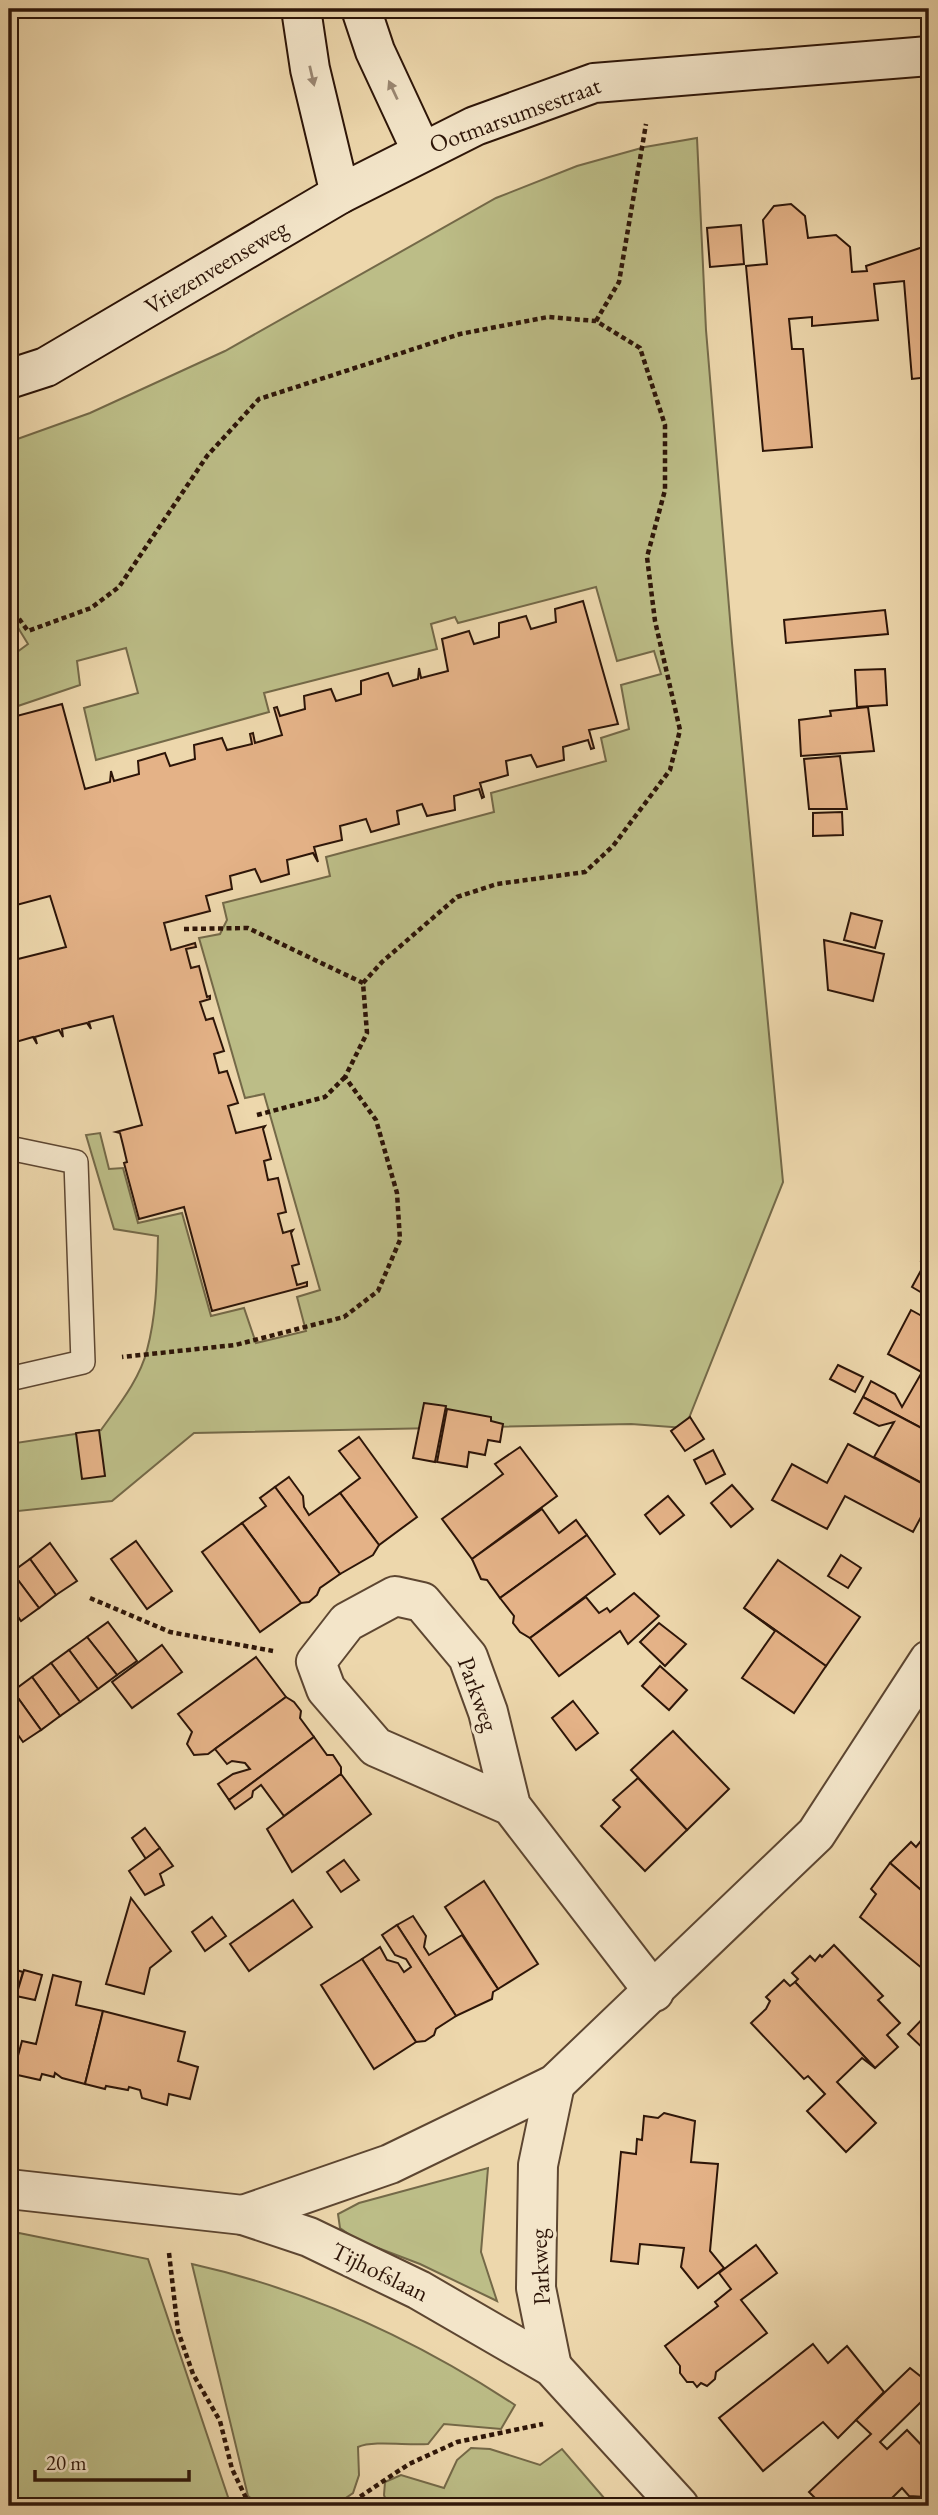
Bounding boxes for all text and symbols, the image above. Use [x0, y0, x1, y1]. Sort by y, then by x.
one-way arrow [307, 65, 318, 87]
street label: Ootmarsumsestraat [425, 69, 605, 160]
one-way arrow [387, 80, 399, 100]
street label: Vriezenveenseweg [139, 211, 293, 321]
street label: Parkweg [451, 1653, 506, 1736]
street label: Parkweg [522, 2227, 557, 2306]
street label: Tijhofslaan [326, 2235, 434, 2309]
scale bar [35, 2438, 189, 2482]
text: 20 m [46, 2449, 87, 2476]

